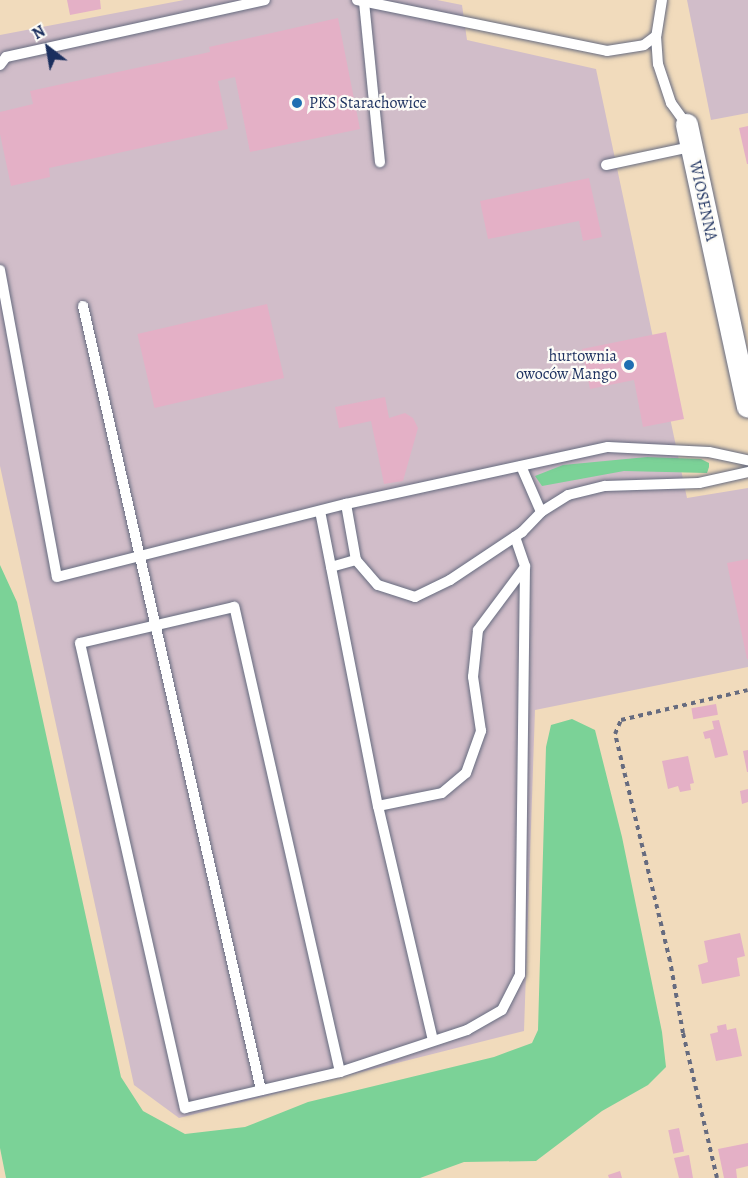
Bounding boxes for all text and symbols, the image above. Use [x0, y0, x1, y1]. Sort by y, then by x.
north arrow [18, 18, 78, 78]
text: N [28, 20, 49, 45]
place label: PKS Starachowice [309, 93, 427, 113]
marker: PKS Starachowice [290, 96, 304, 110]
street label: WIOSENNA [685, 159, 721, 243]
place label: hurtownia owoców Mango [516, 346, 617, 384]
marker: hurtownia owoców Mango [622, 358, 636, 372]

